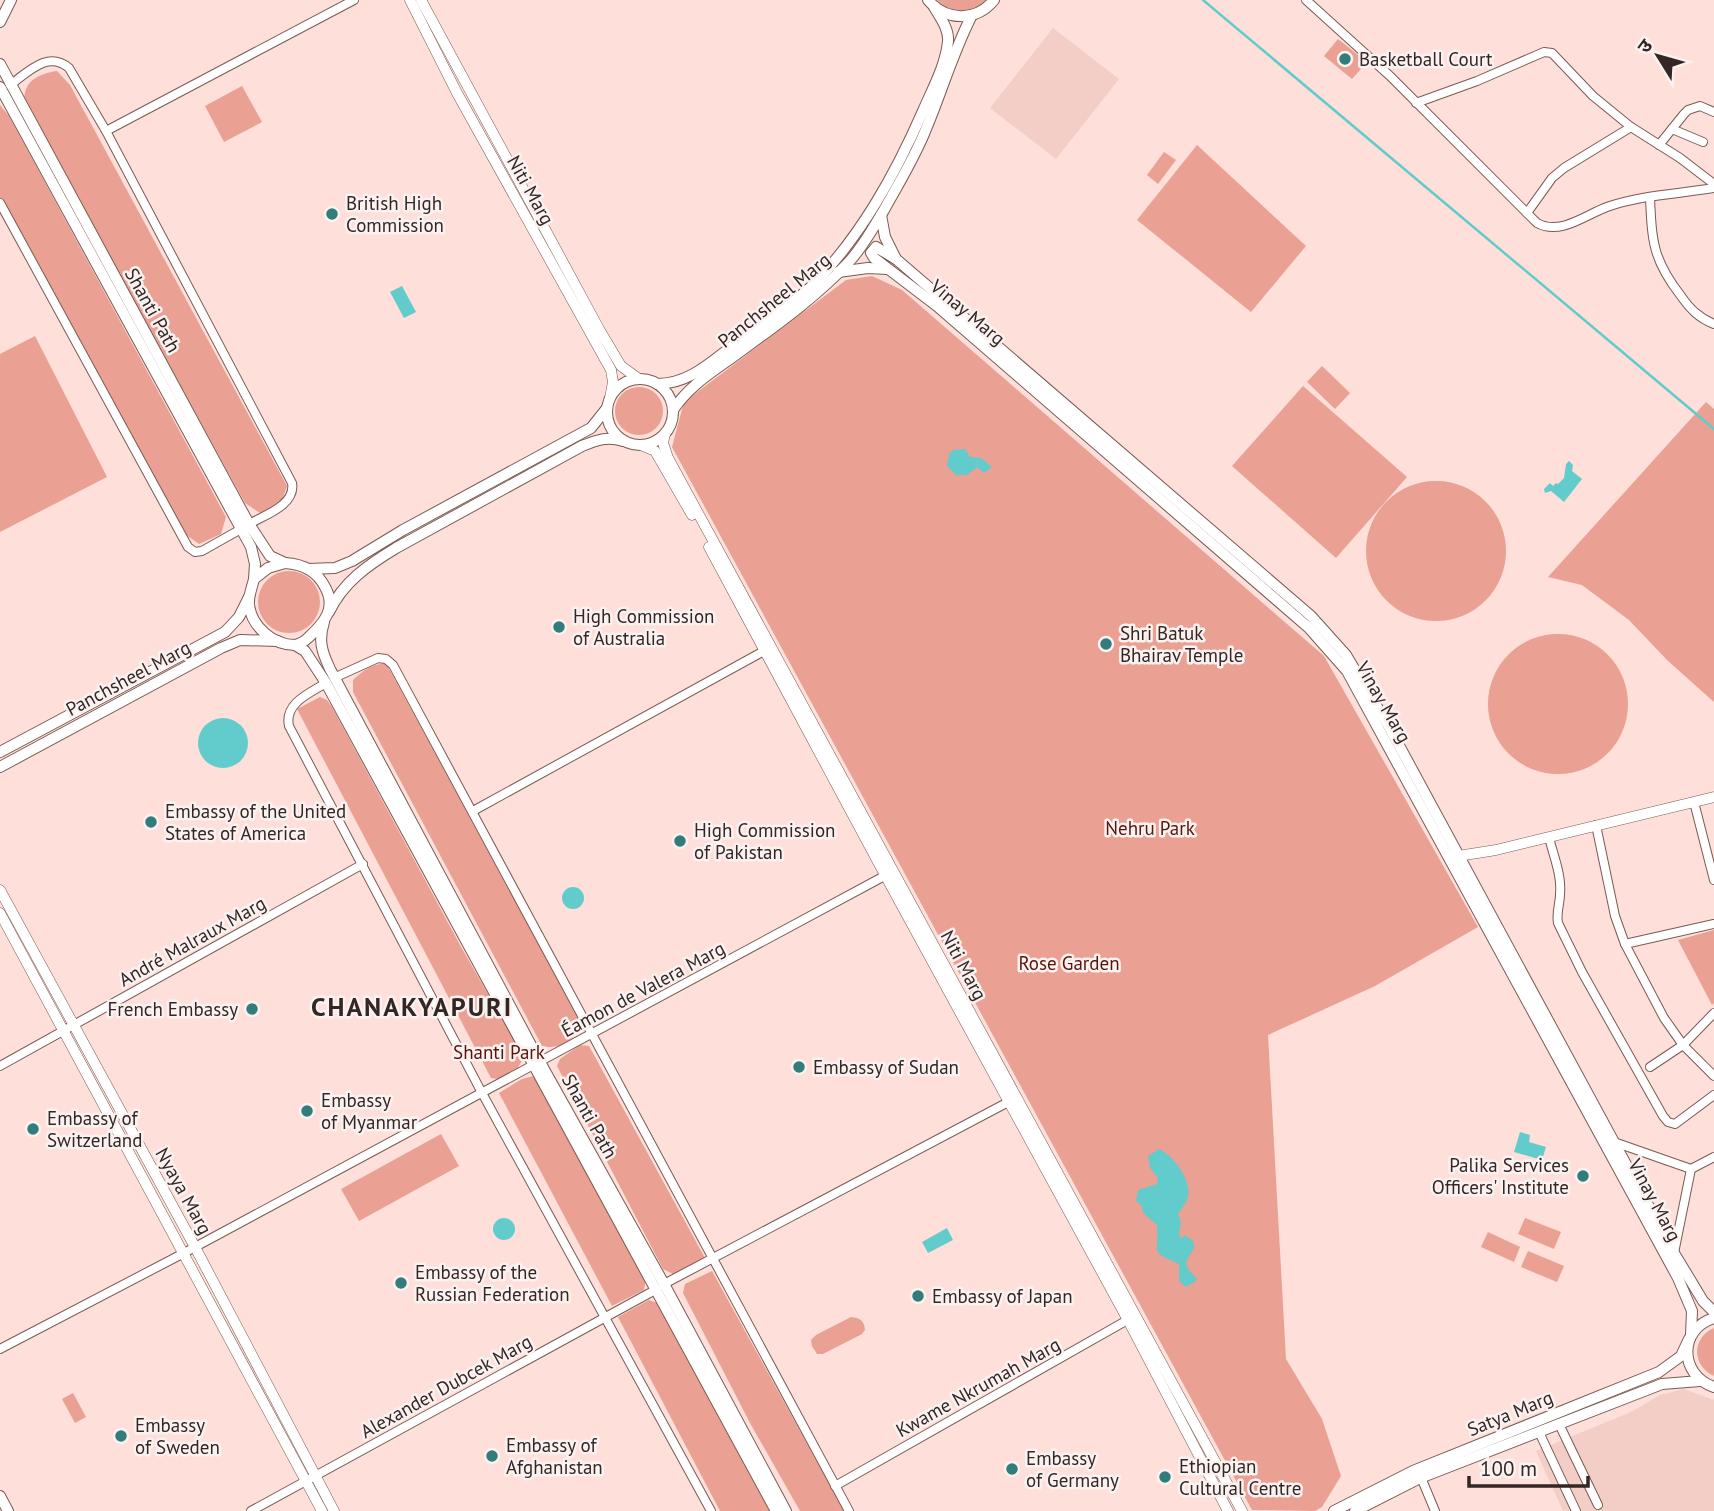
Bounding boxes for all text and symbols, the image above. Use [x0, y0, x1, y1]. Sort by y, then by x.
north arrow [1623, 21, 1693, 91]
text: उ [1631, 33, 1658, 57]
place label: Basketball Court [1359, 47, 1493, 71]
marker: Basketball Court [1337, 51, 1353, 67]
street label: Niti Marg [502, 151, 560, 229]
place label: British High Commission [346, 191, 444, 237]
marker: British High Commission [324, 206, 340, 222]
street label: Panchsheel Marg [713, 247, 835, 353]
street label: Shanti Path [120, 263, 186, 357]
street label: Vinay Marg [925, 273, 1010, 350]
place label: High Commission of Australia [573, 604, 715, 650]
marker: High Commission of Australia [551, 619, 567, 635]
place label: Shri Batuk Bhairav Temple [1120, 621, 1244, 667]
street label: Panchsheel Marg [61, 635, 195, 721]
marker: Shri Batuk Bhairav Temple [1098, 636, 1114, 652]
street label: Vinay Marg [1351, 656, 1417, 747]
place label: Embassy of the United States of America [165, 799, 346, 845]
marker: Embassy of the United States of America [143, 814, 159, 830]
park label: Nehru Park [1105, 816, 1195, 840]
place label: High Commission of Pakistan [694, 818, 836, 864]
marker: High Commission of Pakistan [672, 833, 688, 849]
street label: André Malraux Marg [114, 891, 270, 991]
street label: Niti Marg [936, 926, 992, 1004]
street label: Éamon de Valera Marg [557, 936, 729, 1042]
park label: Rose Garden [1018, 951, 1120, 975]
district label: CHANAKYAPURI [311, 990, 513, 1023]
place label: French Embassy [107, 997, 238, 1021]
marker: French Embassy [244, 1001, 260, 1017]
park label: Shanti Park [453, 1040, 545, 1064]
place label: Embassy of Sudan [813, 1055, 959, 1079]
marker: Embassy of Sudan [791, 1059, 807, 1075]
street label: Shanti Path [557, 1069, 623, 1163]
place label: Embassy of Myanmar [321, 1088, 418, 1134]
marker: Embassy of Myanmar [299, 1103, 315, 1119]
place label: Embassy of Switzerland [47, 1106, 142, 1152]
marker: Embassy of Switzerland [25, 1121, 41, 1137]
street label: Nyaya Marg [150, 1143, 218, 1239]
place label: Palika Services Officers' Institute [1432, 1153, 1569, 1199]
street label: Vinay Marg [1623, 1154, 1687, 1245]
marker: Palika Services Officers' Institute [1575, 1168, 1591, 1184]
place label: Embassy of the Russian Federation [415, 1260, 570, 1306]
marker: Embassy of the Russian Federation [393, 1275, 409, 1291]
place label: Embassy of Japan [932, 1284, 1073, 1308]
marker: Embassy of Japan [910, 1288, 926, 1304]
street label: Alexander Dubcek Marg [356, 1329, 536, 1443]
street label: Kwame Nkrumah Marg [892, 1332, 1064, 1442]
street label: Satya Marg [1464, 1385, 1556, 1441]
place label: Embassy of Sweden [135, 1413, 220, 1459]
marker: Embassy of Sweden [113, 1428, 129, 1444]
place label: Embassy of Afghanistan [506, 1433, 603, 1479]
scale bar [1469, 1444, 1588, 1488]
place label: Embassy of Germany [1026, 1446, 1119, 1492]
marker: Embassy of Afghanistan [484, 1448, 500, 1464]
place label: Ethiopian Cultural Centre [1179, 1454, 1301, 1500]
text: 100 m [1480, 1455, 1537, 1482]
marker: Embassy of Germany [1004, 1461, 1020, 1477]
marker: Ethiopian Cultural Centre [1157, 1469, 1173, 1485]

